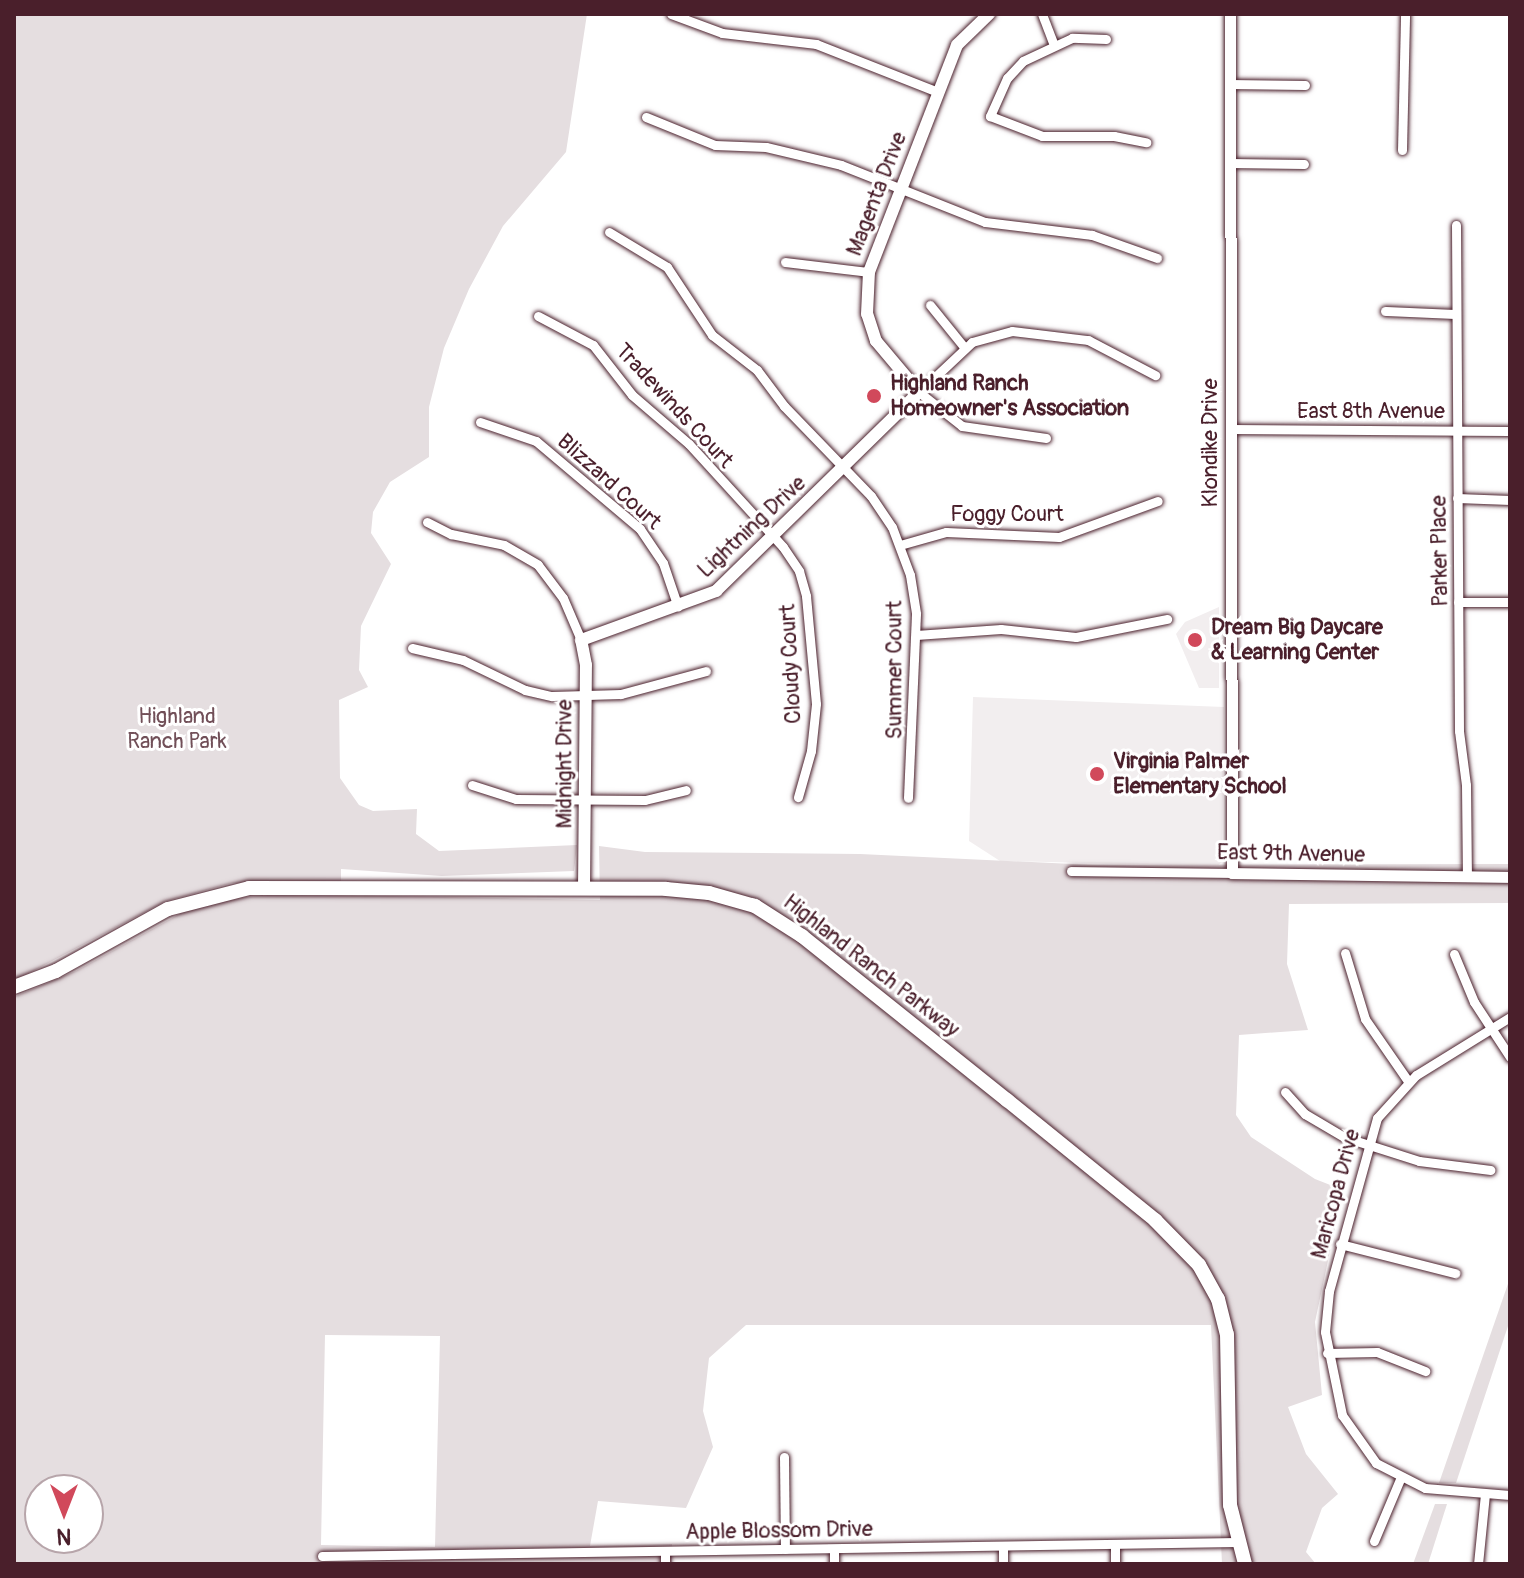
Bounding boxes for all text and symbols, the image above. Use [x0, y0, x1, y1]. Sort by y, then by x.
street label: Magenta Drive [841, 128, 913, 260]
street label: Tradewinds Court [609, 338, 739, 474]
place label: Highland Ranch Homeowner's Association [890, 370, 1129, 422]
street label: Klondike Drive [1198, 378, 1224, 508]
marker: Highland Ranch Homeowner's Association [865, 387, 883, 405]
street label: East 8th Avenue [1297, 399, 1445, 425]
street label: Blizzard Court [552, 428, 666, 536]
street label: Lightning Drive [692, 470, 812, 584]
street label: Parker Place [1426, 495, 1454, 607]
street label: Foggy Court [950, 502, 1064, 528]
street label: Summer Court [882, 601, 908, 739]
street label: Cloudy Court [775, 604, 807, 724]
place label: Dream Big Daycare & Learning Center [1211, 614, 1383, 666]
marker: Dream Big Daycare & Learning Center [1186, 631, 1204, 649]
street label: Midnight Drive [552, 699, 578, 829]
park label: Highland Ranch Park [127, 703, 227, 754]
place label: Virginia Palmer Elementary School [1113, 748, 1287, 800]
marker: Virginia Palmer Elementary School [1088, 765, 1106, 783]
street label: East 9th Avenue [1217, 840, 1365, 868]
street label: Highland Ranch Parkway [778, 889, 964, 1043]
street label: Maricopa Drive [1306, 1126, 1366, 1262]
north arrow [24, 1474, 104, 1554]
street label: Apple Blossom Drive [685, 1516, 873, 1546]
text: N [57, 1522, 71, 1550]

